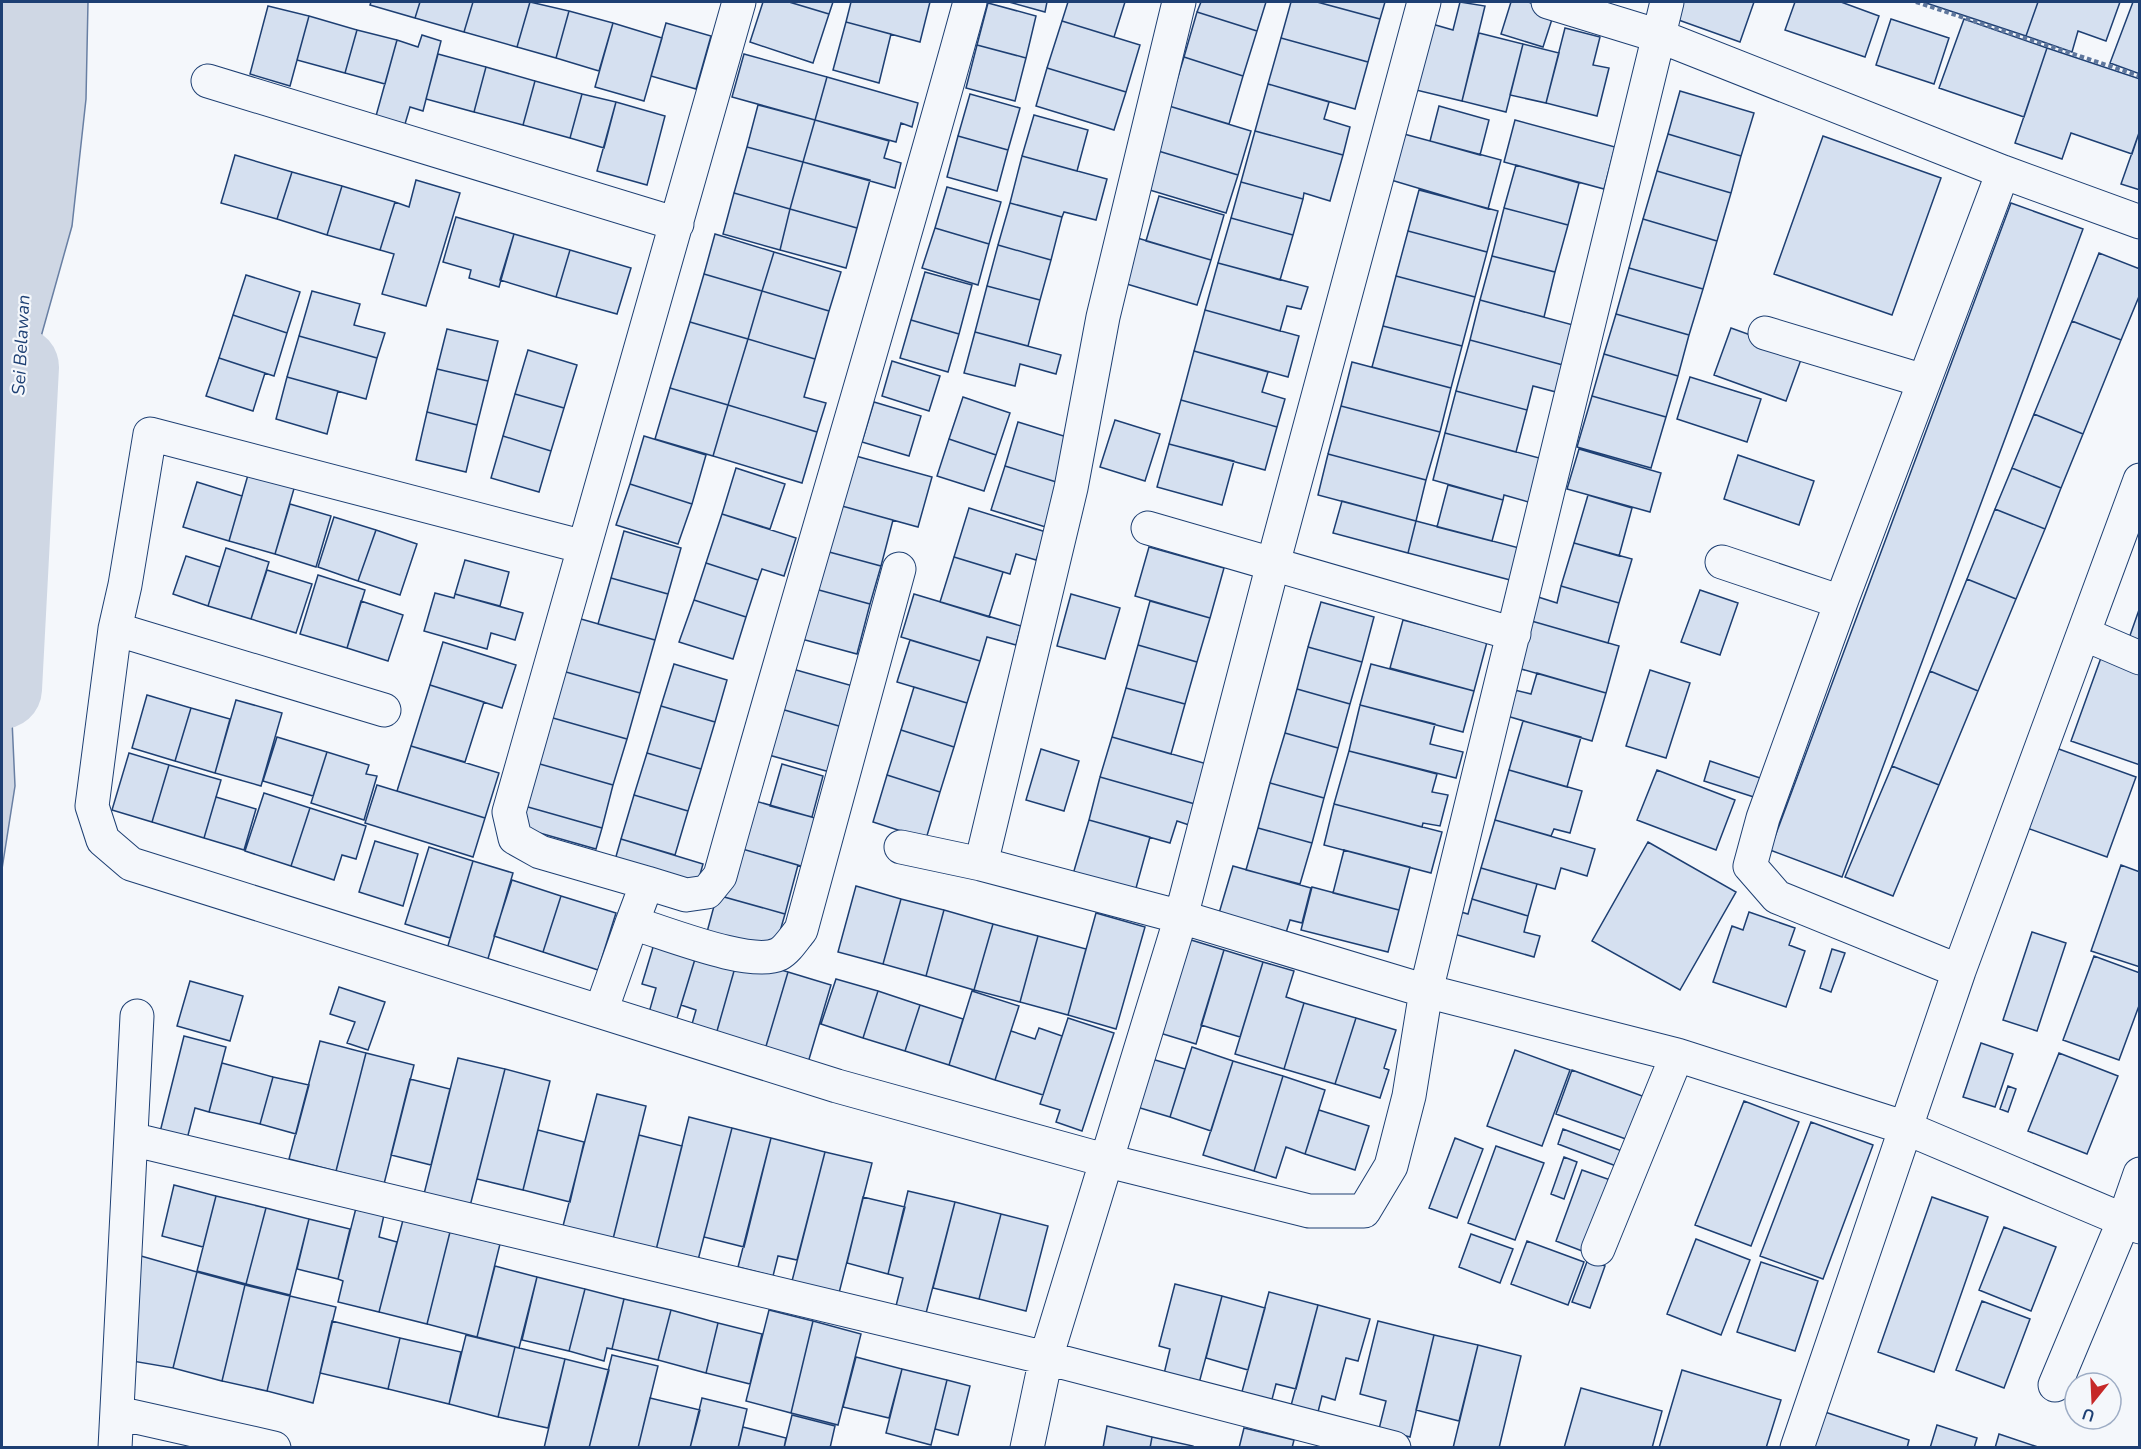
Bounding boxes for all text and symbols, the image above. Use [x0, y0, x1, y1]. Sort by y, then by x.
water label: Sei Belawan [6, 294, 36, 396]
north arrow [2063, 1371, 2123, 1431]
text: U [2080, 1402, 2098, 1427]

